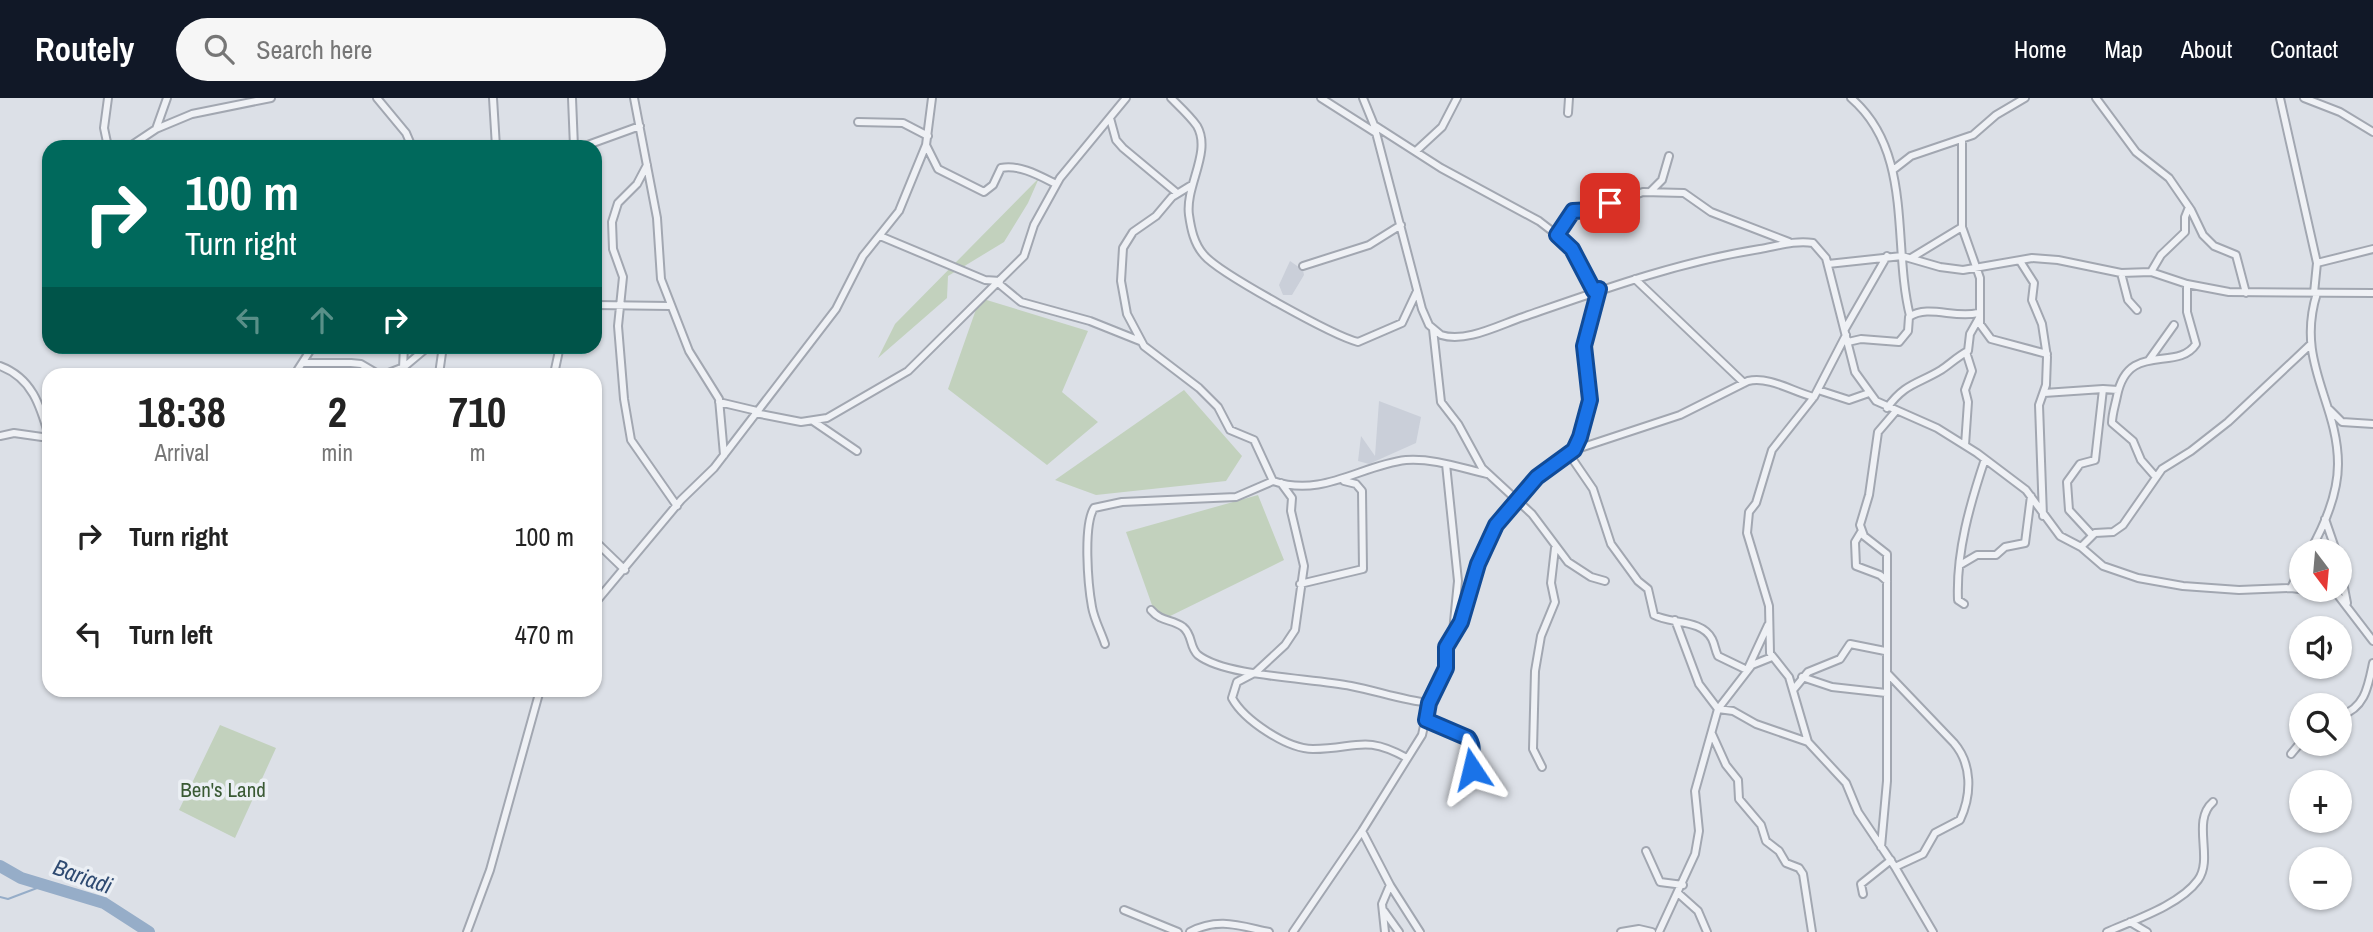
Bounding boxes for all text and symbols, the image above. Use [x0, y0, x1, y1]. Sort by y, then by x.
search box [176, 18, 666, 81]
text: Routely [35, 27, 134, 71]
icon: search [200, 30, 238, 68]
text: Search here [256, 32, 372, 67]
text: Home [2014, 33, 2066, 65]
text: Map [2104, 33, 2143, 65]
text: About [2181, 33, 2232, 65]
text: Contact [2270, 33, 2338, 65]
text: 100 m [185, 159, 299, 225]
icon: right [70, 168, 161, 259]
pin [1580, 173, 1640, 233]
icon: arrive [1591, 184, 1629, 222]
text: Turn right [185, 222, 297, 265]
icon: left [230, 301, 268, 339]
icon: ahead [303, 301, 341, 339]
icon: right [376, 301, 414, 339]
text: 18:38 [138, 384, 226, 440]
text: 2 [328, 384, 347, 440]
text: 710 [449, 384, 506, 440]
text: Arrival [155, 437, 209, 468]
text: min [322, 437, 353, 468]
text: m [470, 437, 485, 468]
icon: right [70, 517, 108, 555]
text: Turn right [129, 519, 228, 554]
text: 100 m [515, 519, 574, 554]
north arrow [2289, 539, 2352, 602]
map controls [2289, 539, 2352, 910]
icon: left [70, 615, 108, 653]
button: sound [2289, 616, 2352, 679]
text: Turn left [129, 617, 213, 652]
text: 470 m [515, 617, 574, 652]
button: search [2289, 693, 2352, 756]
position arrow [1435, 732, 1509, 806]
button: + [2289, 770, 2352, 833]
park label: Ben's Land [180, 775, 266, 804]
button: − [2289, 847, 2352, 910]
water label: Bariadi [49, 851, 118, 901]

